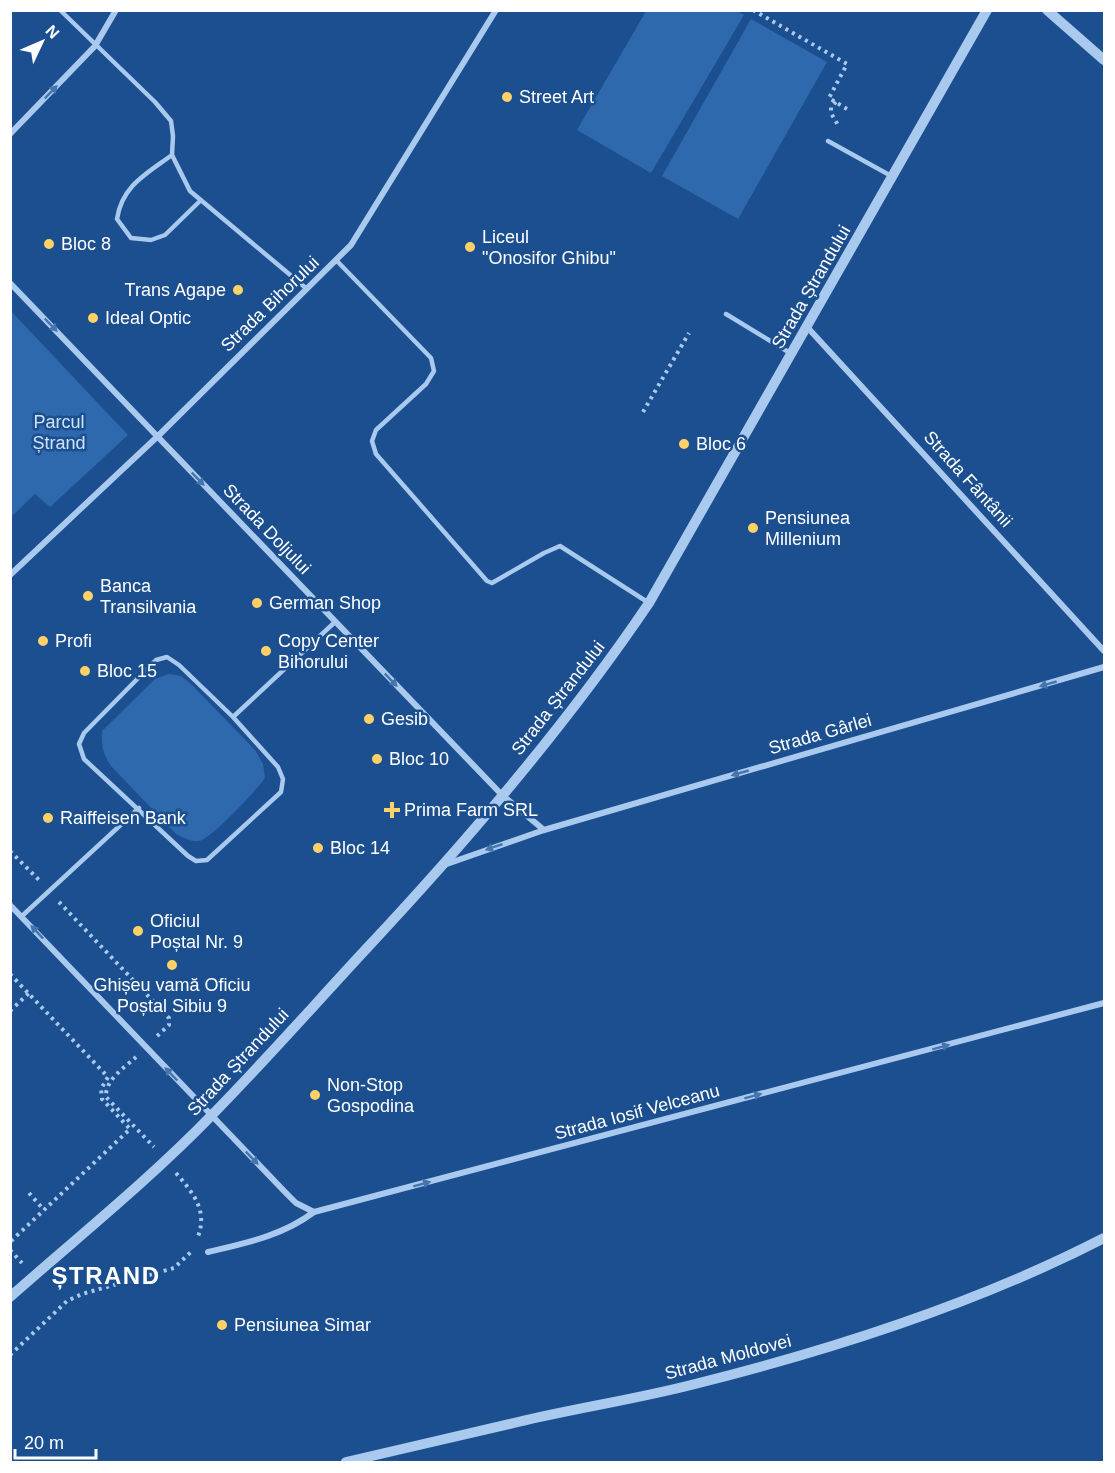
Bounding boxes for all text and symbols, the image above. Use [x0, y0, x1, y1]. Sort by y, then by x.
north arrow [12, 12, 72, 72]
text: N [42, 22, 63, 42]
one-way arrow [44, 84, 58, 99]
place label: Street Art [519, 87, 594, 107]
marker: Street Art [500, 90, 514, 104]
street label: Strada Ștrandului [768, 222, 854, 352]
place label: Liceul "Onosifor Ghibu" [482, 227, 616, 268]
place label: Bloc 8 [61, 234, 111, 254]
marker: Bloc 8 [42, 237, 56, 251]
marker: Liceul "Onosifor Ghibu" [463, 240, 477, 254]
street label: Strada Bihorului [217, 252, 323, 356]
place label: Trans Agape [125, 280, 226, 300]
marker: Trans Agape [231, 283, 245, 297]
place label: Ideal Optic [105, 308, 191, 328]
marker: Ideal Optic [86, 311, 100, 325]
one-way arrow [44, 317, 57, 332]
park label: Parcul Ștrand [32, 412, 86, 453]
street label: Strada Fântânii [920, 427, 1016, 531]
place label: Bloc 6 [696, 434, 746, 454]
marker: Bloc 6 [677, 437, 691, 451]
one-way arrow [190, 471, 204, 485]
street label: Strada Doljului [219, 480, 315, 578]
place label: Pensiunea Millenium [765, 508, 851, 549]
marker: Pensiunea Millenium [746, 521, 760, 535]
place label: Banca Transilvania [100, 576, 197, 617]
marker: Banca Transilvania [81, 589, 95, 603]
place label: German Shop [269, 593, 381, 613]
marker: German Shop [250, 596, 264, 610]
place label: Profi [55, 631, 92, 651]
place label: Copy Center Bihorului [278, 631, 379, 672]
marker: Profi [36, 634, 50, 648]
street label: Strada Ștrandului [507, 637, 609, 759]
marker: Copy Center Bihorului [259, 644, 273, 658]
place label: Bloc 15 [97, 661, 157, 681]
marker: Bloc 15 [78, 664, 92, 678]
one-way arrow [383, 673, 397, 687]
one-way arrow [1039, 679, 1057, 689]
place label: Gesib [381, 709, 428, 729]
street label: Strada Gârlei [766, 710, 874, 758]
marker: Gesib [362, 712, 376, 726]
place label: Bloc 10 [389, 749, 449, 769]
marker: Bloc 10 [370, 752, 384, 766]
one-way arrow [731, 769, 749, 778]
place label: Prima Farm SRL [404, 800, 538, 820]
marker: Prima Farm SRL [385, 803, 399, 817]
place label: Raiffeisen Bank [60, 808, 187, 828]
marker: Raiffeisen Bank [41, 811, 55, 825]
place label: Bloc 14 [330, 838, 390, 858]
marker: Bloc 14 [311, 841, 325, 855]
one-way arrow [485, 843, 503, 853]
place label: Oficiul Poștal Nr. 9 [150, 911, 243, 952]
marker: Oficiul Poștal Nr. 9 [131, 924, 145, 938]
one-way arrow [30, 925, 44, 939]
marker: Ghișeu vamă Oficiu Poștal Sibiu 9 [165, 958, 179, 972]
place label: Ghișeu vamă Oficiu Poștal Sibiu 9 [93, 975, 251, 1016]
street label: Strada Ștrandului [183, 1004, 293, 1120]
one-way arrow [932, 1041, 950, 1051]
one-way arrow [164, 1066, 178, 1081]
place label: Non-Stop Gospodina [327, 1075, 415, 1116]
street label: Strada Iosif Velceanu [552, 1080, 722, 1144]
marker: Non-Stop Gospodina [308, 1088, 322, 1102]
one-way arrow [744, 1091, 762, 1101]
one-way arrow [245, 1150, 259, 1165]
one-way arrow [413, 1179, 431, 1188]
district label: ȘTRAND [52, 1262, 161, 1290]
place label: Pensiunea Simar [234, 1315, 371, 1335]
marker: Pensiunea Simar [215, 1318, 229, 1332]
street label: Strada Moldovei [663, 1331, 793, 1383]
scale bar [15, 1422, 96, 1460]
text: 20 m [24, 1433, 64, 1453]

